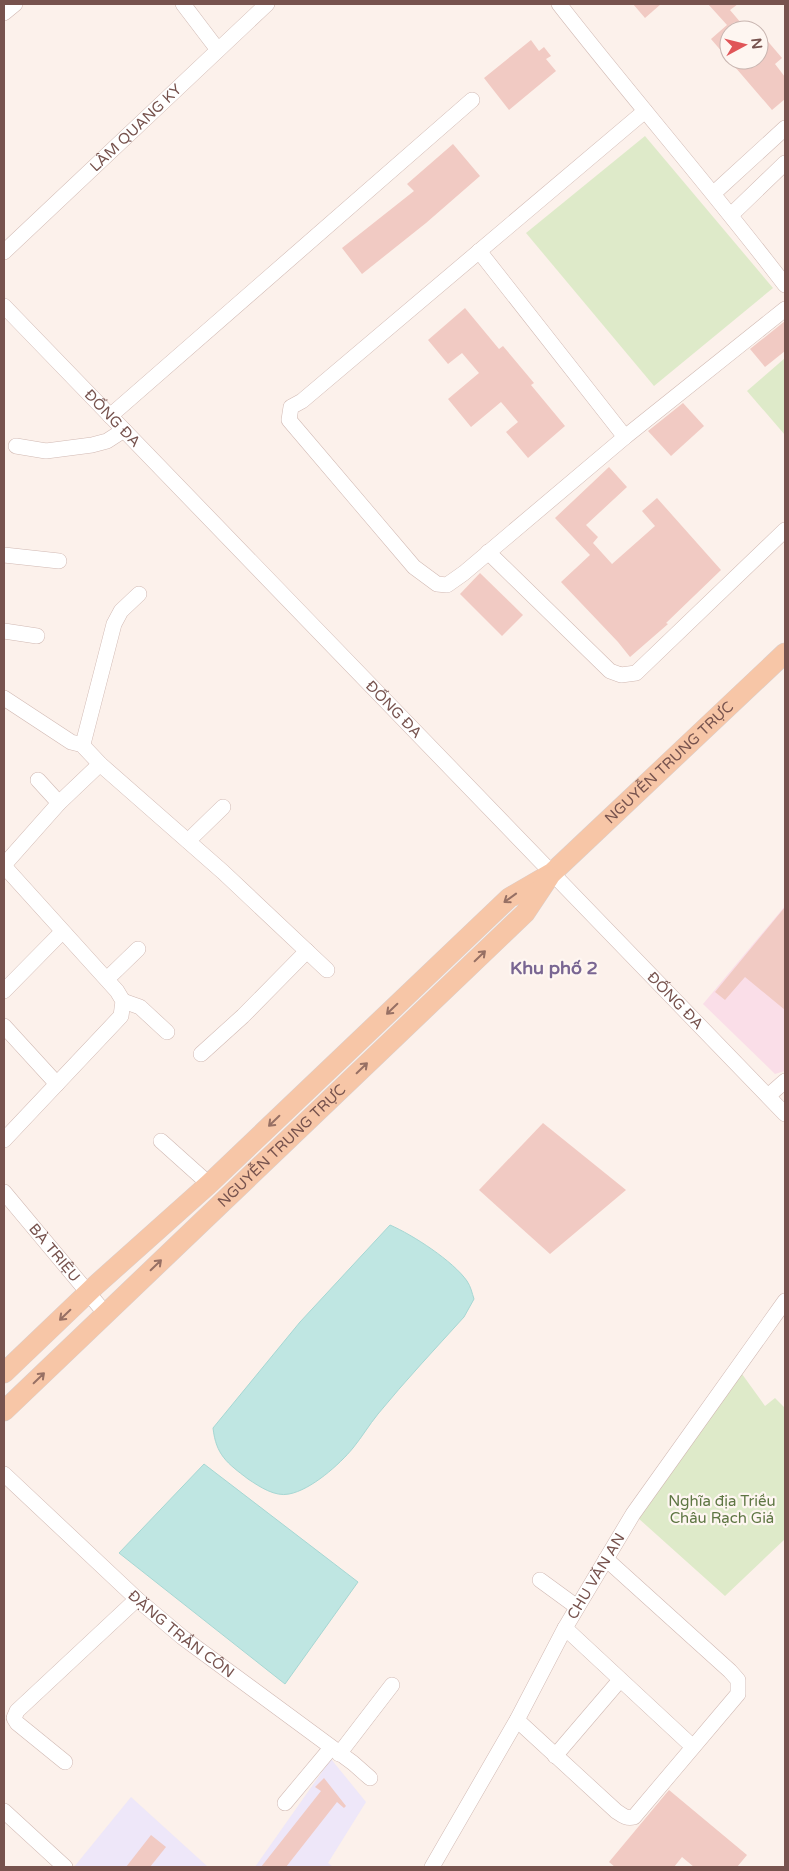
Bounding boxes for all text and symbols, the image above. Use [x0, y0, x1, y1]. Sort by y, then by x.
north arrow [719, 20, 769, 70]
text: N [747, 37, 766, 50]
street label: LÂM QUANG KY [86, 80, 186, 175]
street label: ĐỐNG ĐA [81, 386, 144, 451]
street label: ĐỐNG ĐA [362, 677, 426, 742]
street label: NGUYỄN TRUNG TRỰC [601, 698, 737, 827]
one-way arrow [503, 893, 517, 903]
one-way arrow [474, 950, 486, 962]
district label: Khu phố 2 [510, 957, 598, 979]
street label: ĐỐNG ĐA [643, 968, 707, 1033]
one-way arrow [385, 1003, 398, 1015]
one-way arrow [356, 1062, 369, 1074]
street label: NGUYỄN TRUNG TRỰC [214, 1080, 349, 1211]
one-way arrow [268, 1115, 280, 1127]
street label: BÀ TRIỆU [25, 1220, 84, 1286]
one-way arrow [150, 1259, 162, 1271]
one-way arrow [59, 1308, 71, 1320]
one-way arrow [33, 1371, 45, 1384]
park label: Nghĩa địa Triều Châu Rạch Giá [668, 1492, 776, 1527]
street label: CHU VĂN AN [563, 1530, 629, 1622]
street label: ĐẶNG TRẦN CÔN [124, 1586, 238, 1682]

